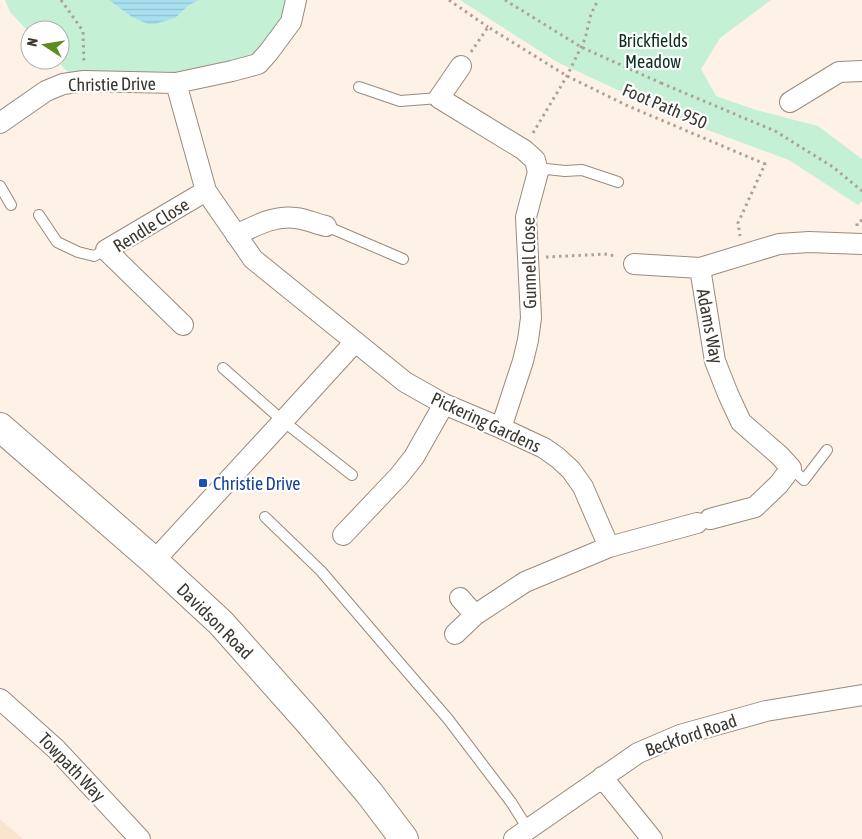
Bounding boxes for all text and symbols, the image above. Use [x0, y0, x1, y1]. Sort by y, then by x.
north arrow [20, 20, 70, 70]
park label: Brickfields Meadow [618, 30, 688, 72]
text: N [24, 37, 41, 48]
street label: Christie Drive [68, 73, 156, 95]
street label: Foot Path 950 [619, 79, 711, 133]
street label: Rendle Close [109, 193, 193, 257]
street label: Gunnell Close [518, 217, 540, 309]
street label: Adams Way [692, 287, 728, 365]
street label: Pickering Gardens [428, 387, 544, 457]
place label: Christie Drive [213, 473, 301, 494]
marker: Christie Drive [197, 477, 209, 489]
street label: Davidson Road [173, 579, 257, 663]
street label: Beckford Road [643, 710, 739, 760]
street label: Towpath Way [34, 728, 110, 806]

